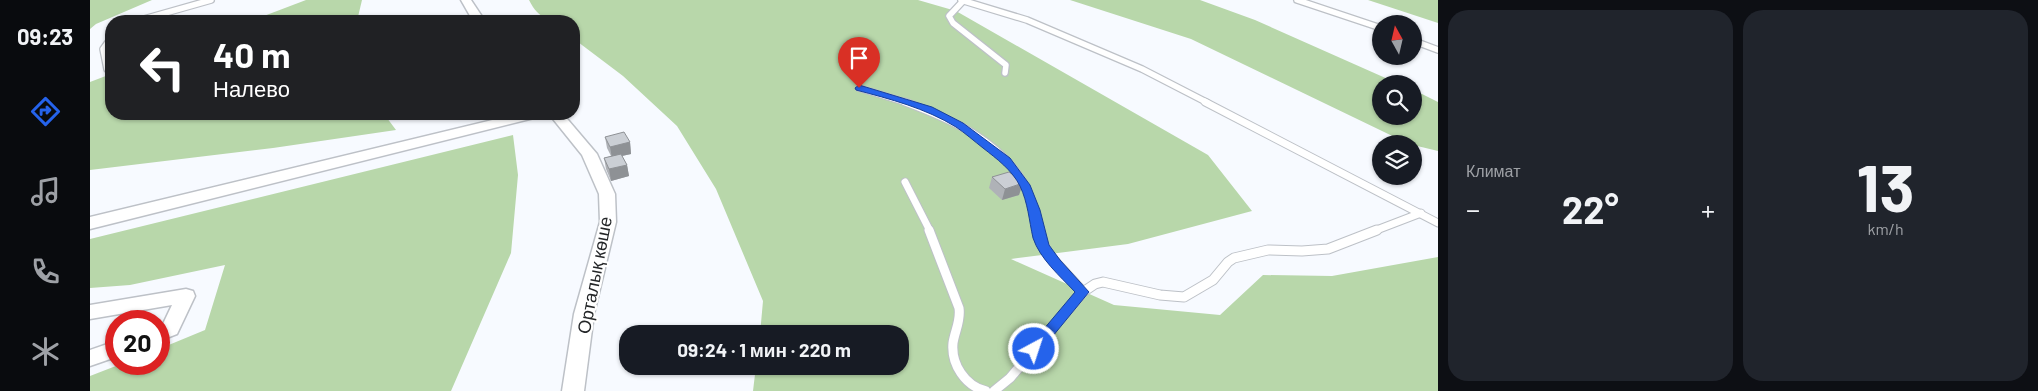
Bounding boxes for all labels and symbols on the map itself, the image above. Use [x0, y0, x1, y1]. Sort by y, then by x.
north arrow [1372, 15, 1422, 65]
pin [838, 37, 880, 88]
street label: Орталық көше [572, 215, 616, 335]
speed limit sign: 20 [105, 310, 170, 375]
position arrow [1007, 322, 1059, 374]

